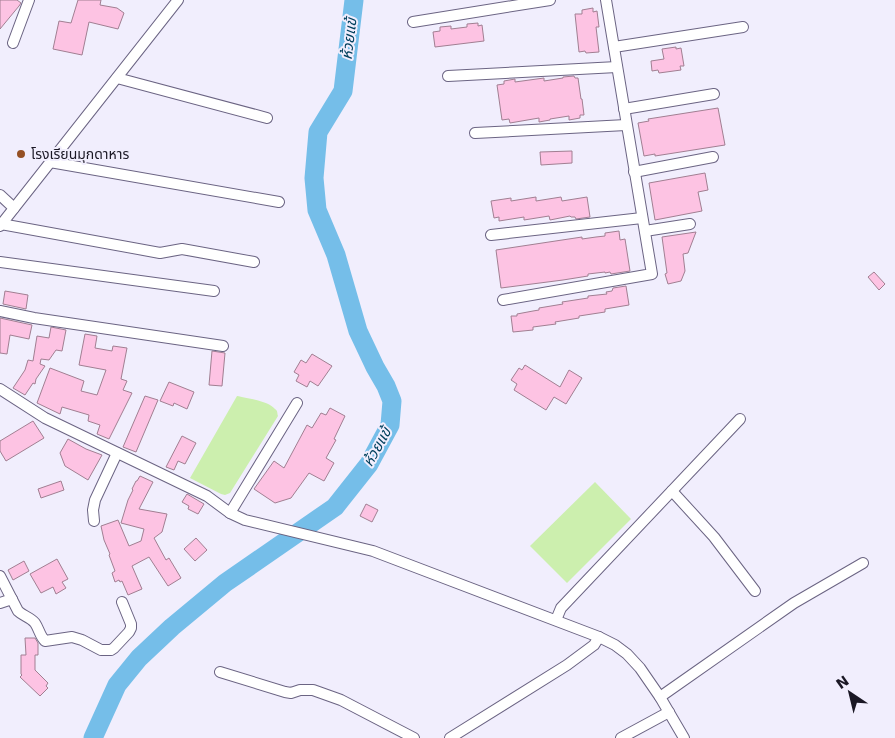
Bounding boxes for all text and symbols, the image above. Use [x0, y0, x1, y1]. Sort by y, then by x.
water label: ห้วยแข้ [338, 15, 361, 61]
place label: โรงเรียนมุกดาหาร [31, 146, 129, 163]
marker: โรงเรียนมุกดาหาร [15, 148, 27, 160]
water label: ห้วยแข้ [359, 423, 396, 470]
north arrow [825, 668, 875, 718]
text: N [833, 672, 852, 692]

